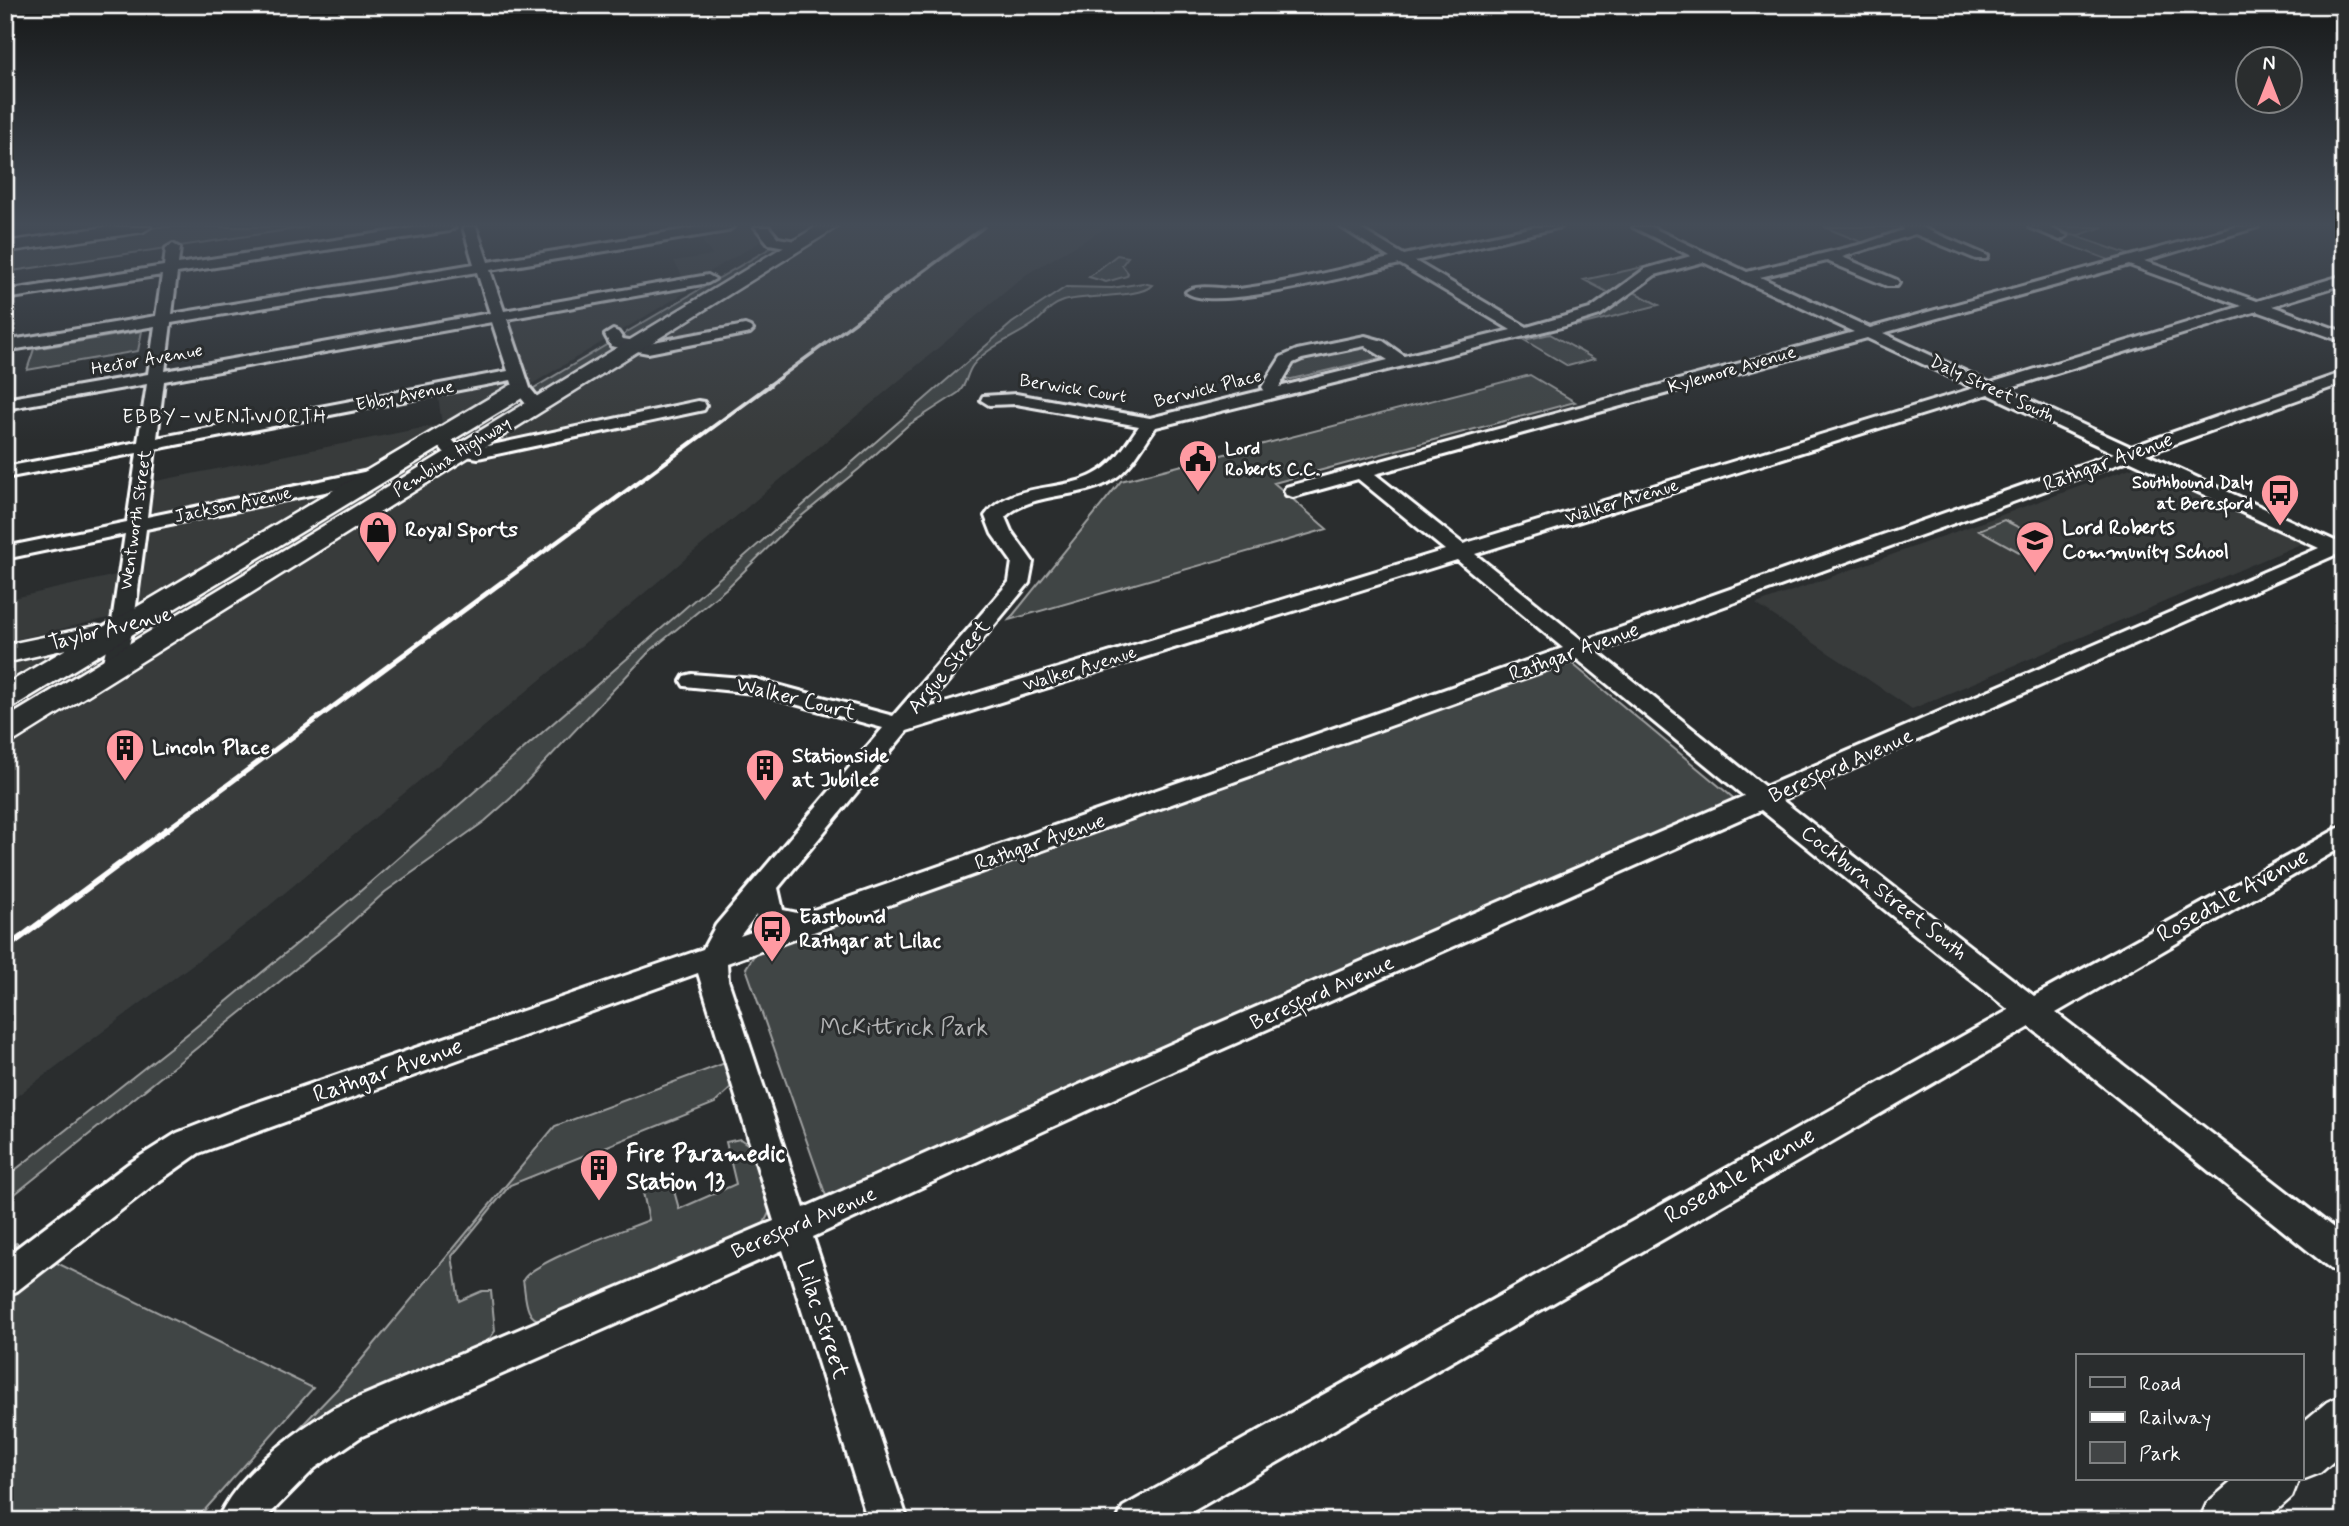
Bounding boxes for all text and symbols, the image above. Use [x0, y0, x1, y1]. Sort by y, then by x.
north arrow [2234, 46, 2304, 116]
text: N [2263, 52, 2275, 77]
street label: Hector Avenue [89, 338, 205, 382]
street label: Kylemore Avenue [1665, 340, 1799, 400]
street label: Daly Street South [1926, 350, 2058, 428]
street label: Berwick Place [1152, 364, 1264, 414]
street label: Berwick Court [1018, 369, 1129, 409]
street label: Ebby Avenue [354, 375, 456, 417]
district label: EBBY–WENTWORTH [122, 405, 328, 430]
street label: Pembina Highway [388, 411, 516, 504]
street label: Rathgar Avenue [2039, 426, 2177, 498]
place label: Lord Roberts C.C. [1225, 437, 1320, 482]
public building icon: Lord Roberts C.C. [1177, 438, 1219, 493]
street label: Wentworth Street [114, 448, 158, 592]
place label: Southbound Daly at Beresford [2132, 471, 2253, 518]
bus stop icon: Southbound Daly at Beresford [2259, 472, 2301, 527]
street label: Walker Avenue [1562, 473, 1682, 531]
street label: Jackson Avenue [172, 481, 294, 529]
shop icon: Royal Sports [357, 509, 399, 564]
place label: Lord Roberts Community School [2062, 514, 2229, 566]
place label: Royal Sports [405, 516, 519, 544]
school or university icon: Lord Roberts Community School [2014, 519, 2056, 574]
street label: Taylor Avenue [46, 600, 175, 658]
street label: Argue Street [901, 613, 999, 721]
street label: Rathgar Avenue [1505, 616, 1643, 688]
street label: Walker Avenue [1020, 640, 1140, 698]
street label: Walker Court [733, 671, 859, 727]
street label: Beresford Avenue [1765, 722, 1918, 812]
building icon: Lincoln Place [104, 727, 146, 782]
place label: Lincoln Place [152, 734, 270, 762]
place label: Stationside at Jubilee [792, 742, 889, 794]
building icon: Stationside at Jubilee [744, 747, 786, 802]
street label: Rathgar Avenue [971, 807, 1109, 877]
street label: Cockburn Street South [1795, 819, 1973, 967]
street label: Rosedale Avenue [2151, 841, 2315, 951]
place label: Eastbound Rathgar at Lilac [799, 903, 942, 955]
bus stop icon: Eastbound Rathgar at Lilac [751, 908, 793, 963]
street label: Beresford Avenue [1246, 949, 1399, 1039]
park label: McKittrick Park [820, 1013, 988, 1044]
street label: Rathgar Avenue [309, 1031, 467, 1111]
street label: Rosedale Avenue [1659, 1120, 1821, 1232]
place label: Fire Paramedic Station 13 [626, 1139, 786, 1198]
building icon: Fire Paramedic Station 13 [578, 1147, 620, 1202]
street label: Beresford Avenue [727, 1180, 881, 1268]
street label: Lilac Street [788, 1257, 856, 1383]
legend [2076, 1354, 2304, 1480]
text: Road [2139, 1370, 2181, 1398]
text: Railway [2139, 1404, 2211, 1432]
text: Park [2139, 1440, 2181, 1468]

